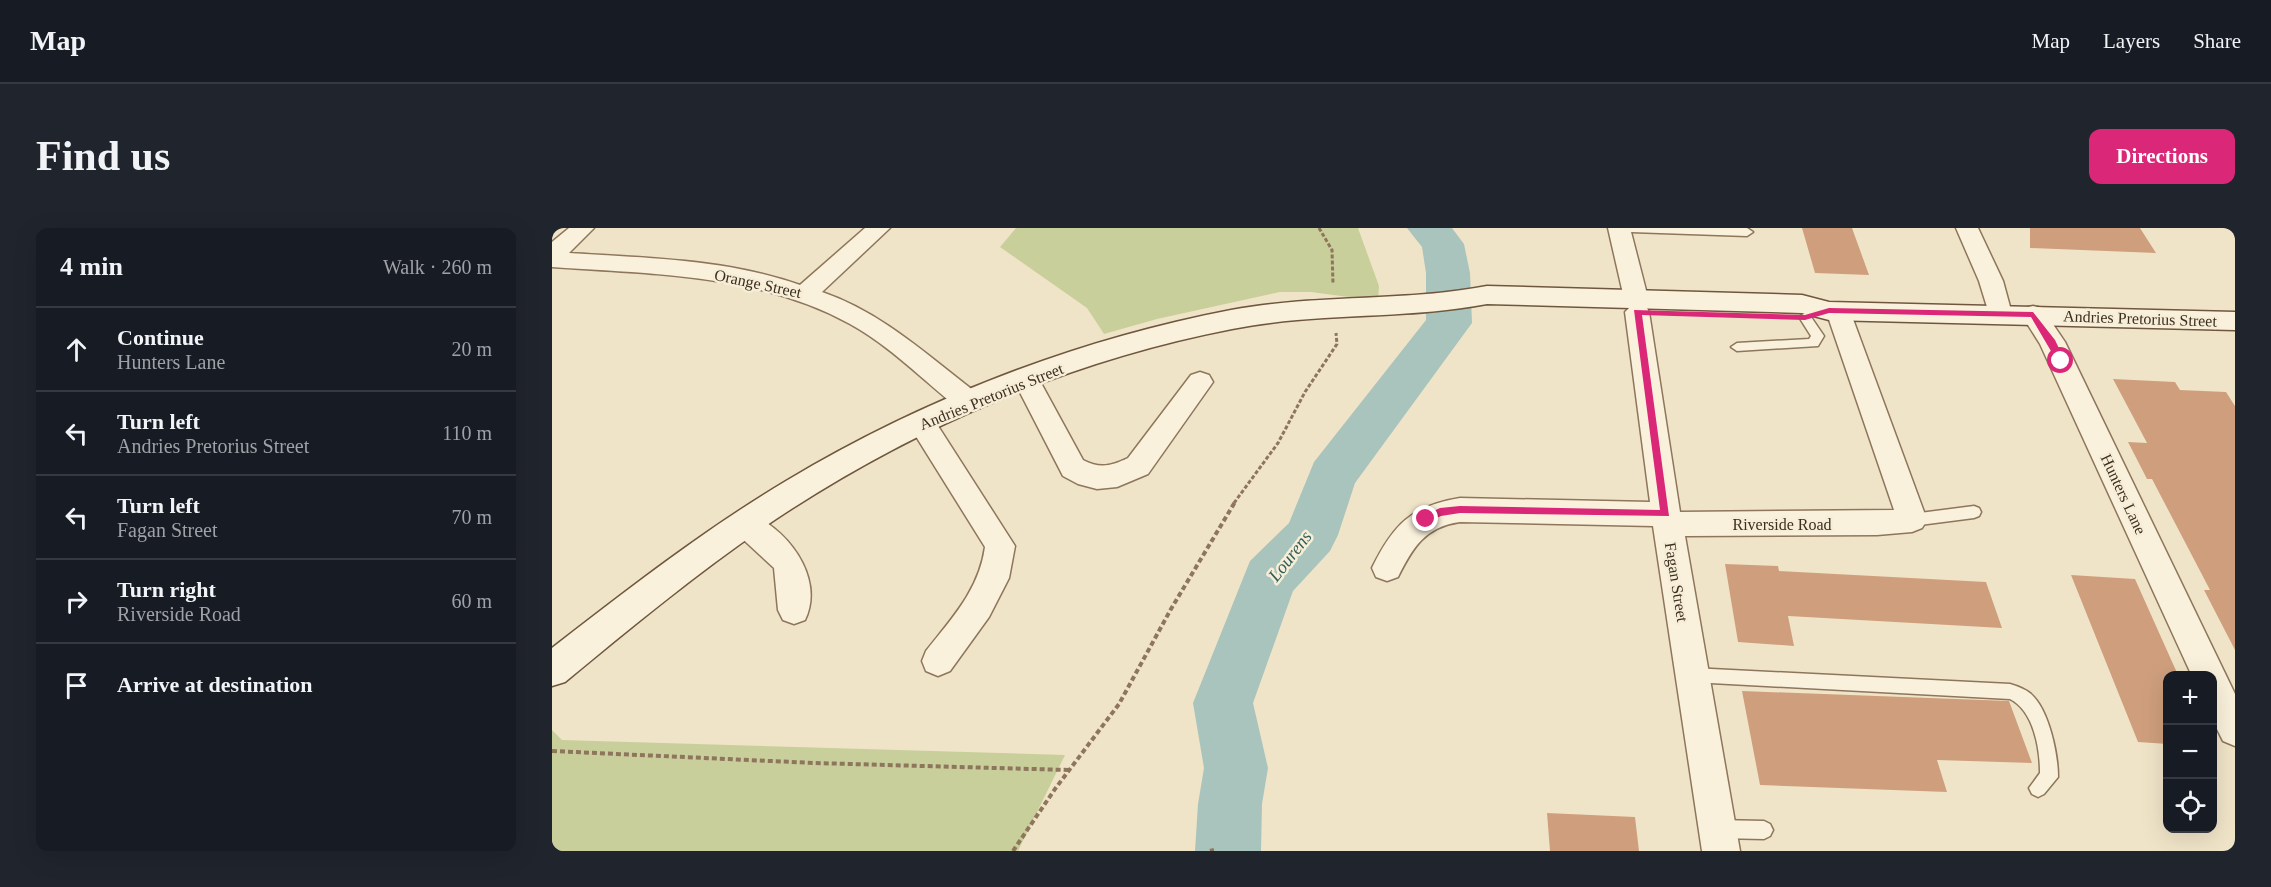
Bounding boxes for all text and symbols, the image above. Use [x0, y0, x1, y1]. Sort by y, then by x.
text: Map [30, 25, 86, 56]
text: Map [2032, 29, 2070, 53]
text: Layers [2103, 29, 2160, 53]
text: Share [2193, 29, 2241, 53]
button: Directions [2089, 129, 2235, 184]
text: Find us [36, 133, 170, 179]
text: 4 min [60, 252, 123, 281]
text: Walk · 260 m [383, 256, 492, 278]
street label: Orange Street [713, 266, 803, 302]
street label: Andries Pretorius Street [2063, 307, 2218, 330]
text: Continue [117, 325, 204, 350]
icon: ahead [60, 333, 93, 366]
text: 20 m [451, 338, 492, 360]
route start [2047, 347, 2073, 373]
text: Hunters Lane [117, 351, 225, 373]
street label: Andries Pretorius Street [917, 360, 1066, 433]
text: Turn left [117, 409, 200, 434]
icon: left [60, 417, 93, 450]
text: 110 m [442, 422, 492, 444]
text: Andries Pretorius Street [117, 435, 309, 457]
street label: Hunters Lane [2098, 451, 2150, 537]
text: Turn left [117, 493, 200, 518]
icon: left [60, 501, 93, 534]
route end [1412, 505, 1438, 531]
text: 70 m [451, 506, 492, 528]
street label: Riverside Road [1732, 516, 1832, 533]
text: Fagan Street [117, 519, 218, 541]
water label: Lourens [1264, 527, 1316, 586]
street label: Fagan Street [1661, 541, 1691, 624]
text: Turn right [117, 577, 216, 602]
icon: right [60, 585, 93, 618]
text: 60 m [451, 590, 492, 612]
text: Riverside Road [117, 603, 241, 625]
icon: arrive [60, 669, 93, 702]
map controls [2163, 671, 2217, 833]
button: + [2163, 671, 2217, 725]
text: Arrive at destination [117, 672, 313, 697]
button: − [2163, 725, 2217, 779]
button: locate [2163, 779, 2217, 833]

